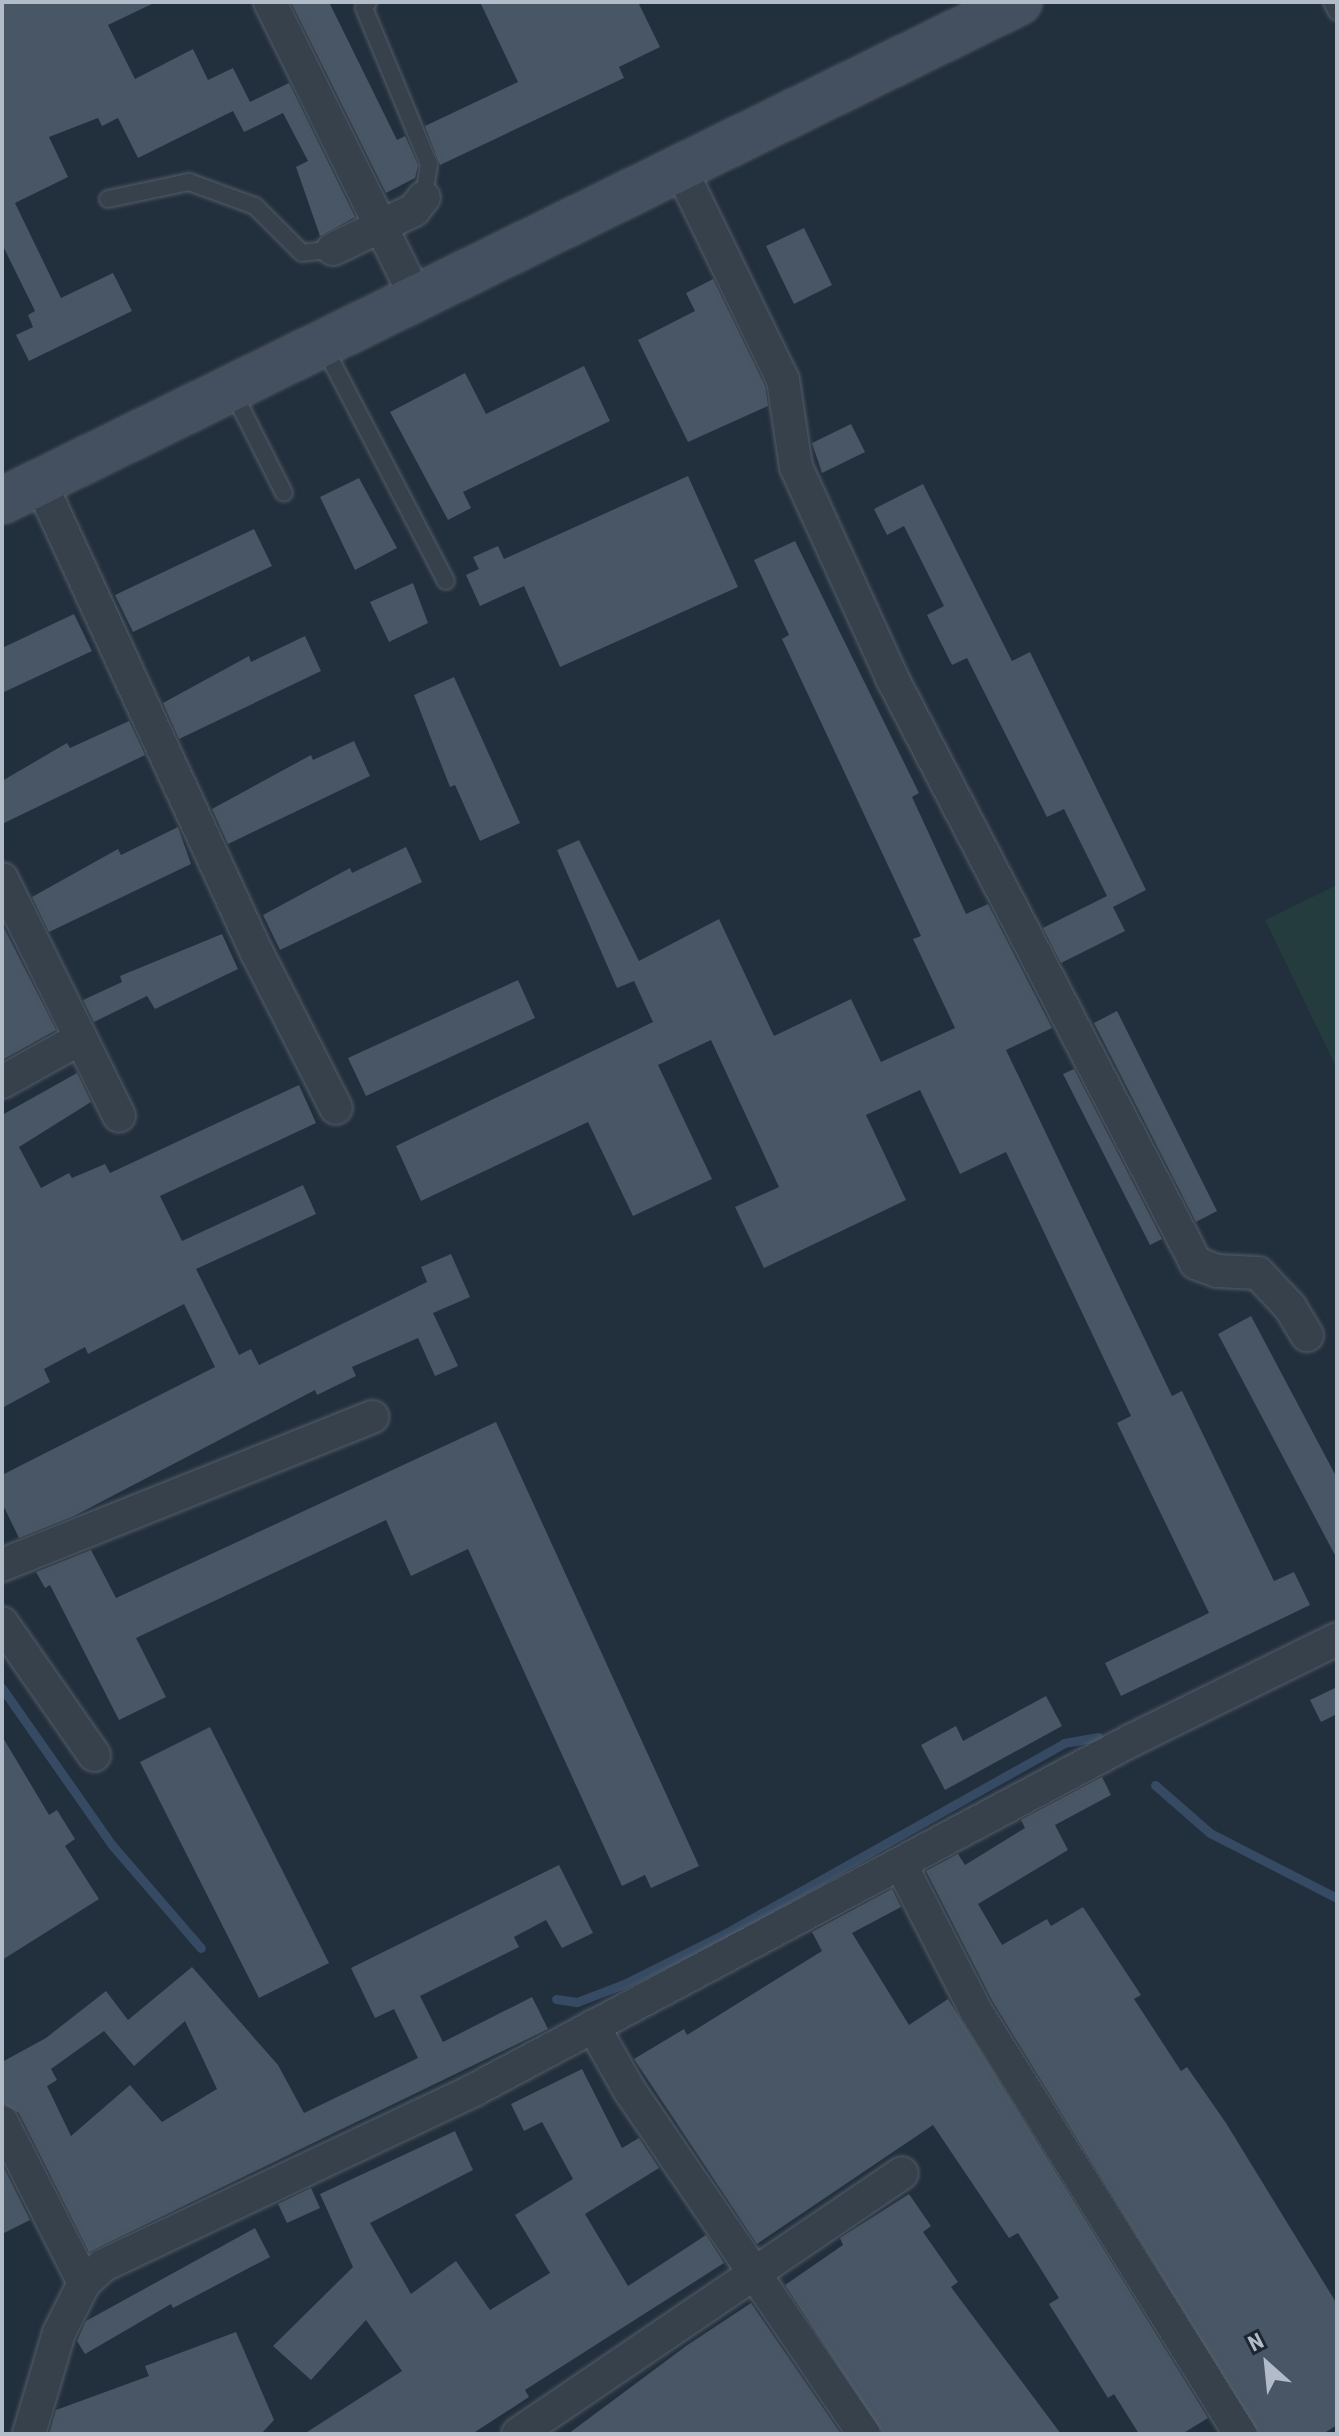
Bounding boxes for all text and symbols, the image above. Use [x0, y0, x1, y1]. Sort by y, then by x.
north arrow [1227, 2324, 1307, 2404]
text: N [1244, 2328, 1268, 2356]

